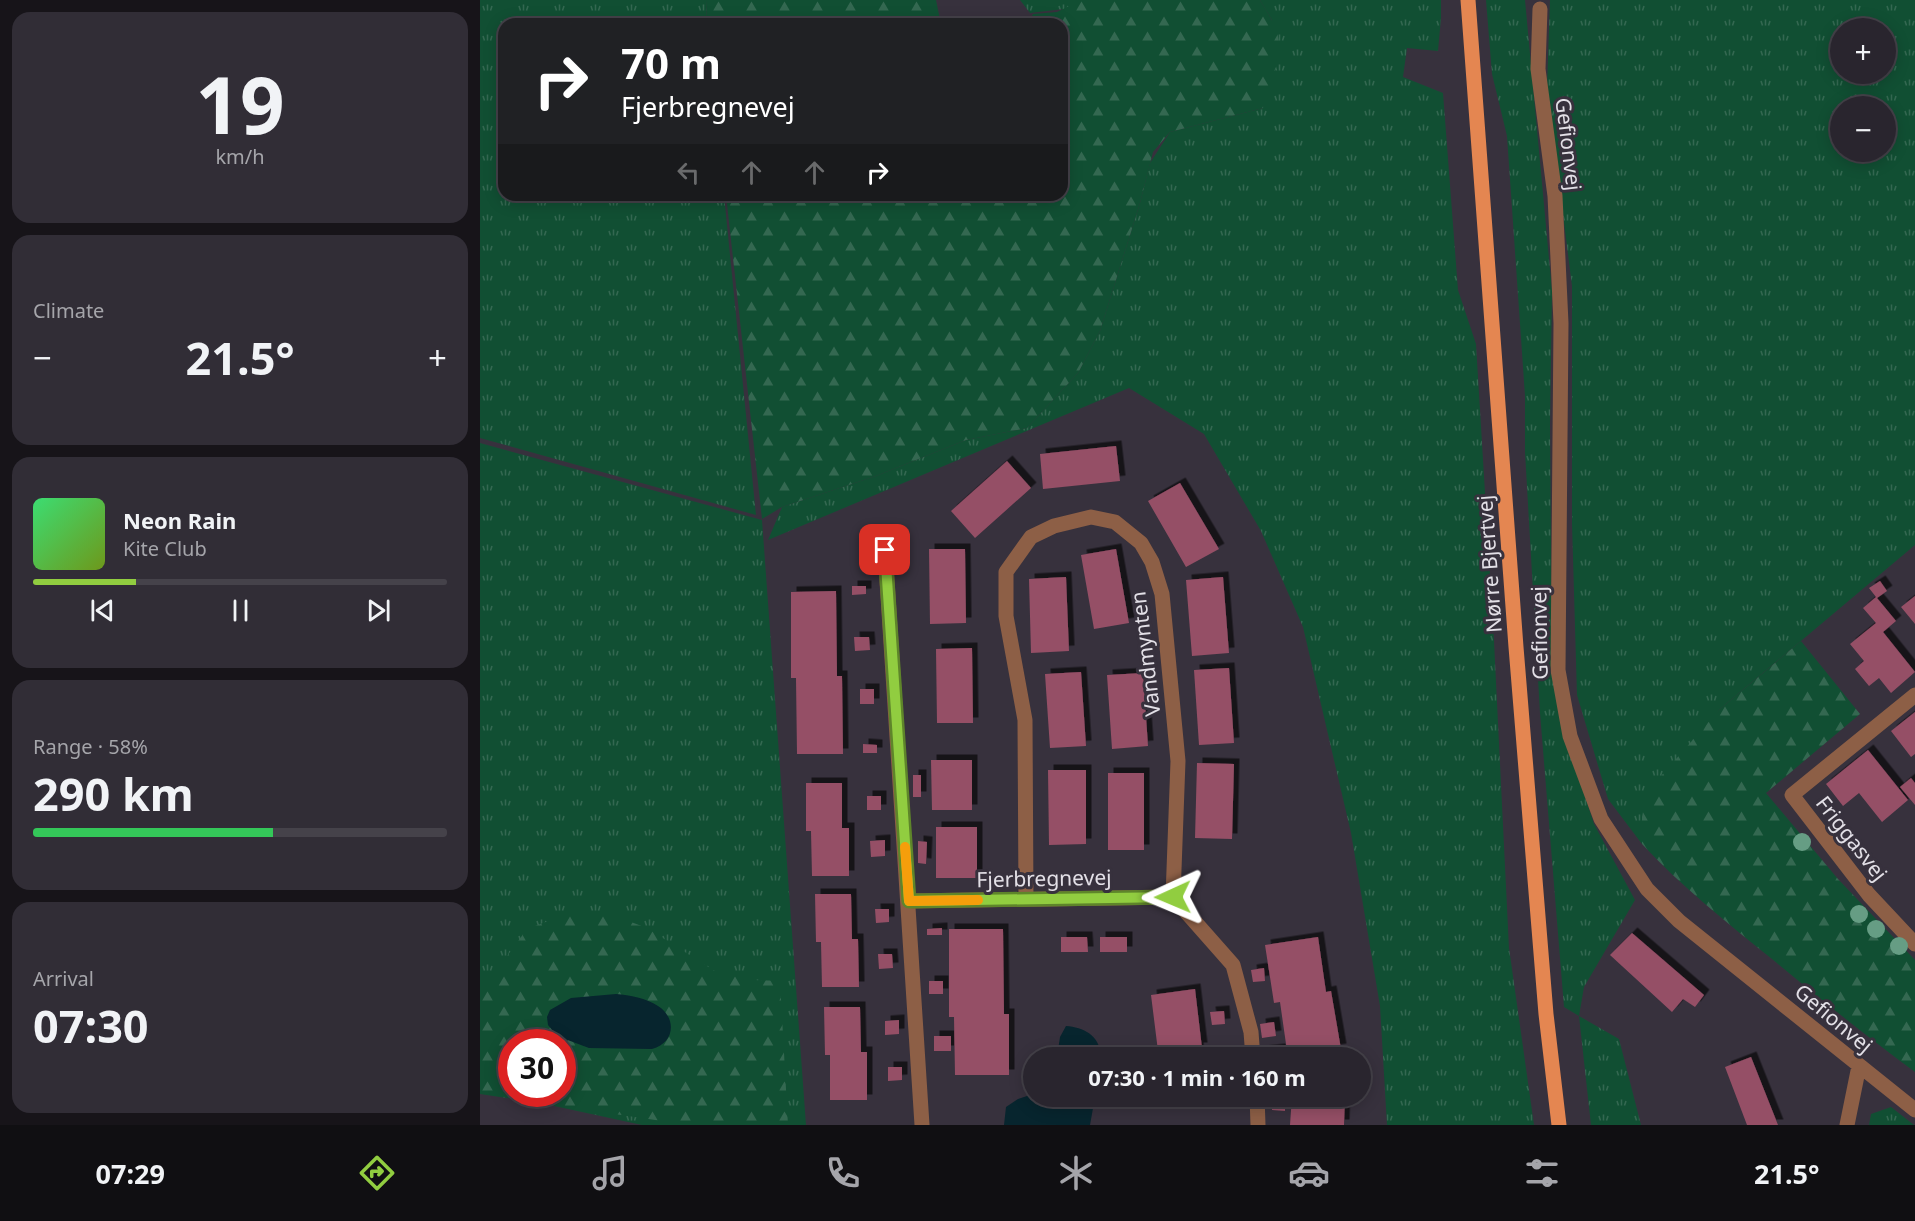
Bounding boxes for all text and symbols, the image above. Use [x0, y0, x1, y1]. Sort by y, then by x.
map controls [1830, 18, 1896, 162]
button: + [1830, 18, 1896, 84]
text: 70 m [621, 34, 721, 91]
icon: right [522, 42, 600, 120]
text: 19 [195, 51, 285, 157]
text: Fjerbregnevej [621, 88, 795, 125]
street label: Gefionvej [1549, 96, 1589, 192]
button: − [1830, 96, 1896, 162]
text: km/h [215, 143, 265, 170]
icon: left [672, 156, 705, 189]
icon: ahead [735, 156, 768, 189]
icon: ahead [798, 156, 831, 189]
icon: right [861, 156, 894, 189]
text: Climate [33, 297, 104, 324]
text: 21.5° [186, 327, 294, 388]
text: − [33, 335, 52, 380]
text: + [428, 335, 447, 380]
street label: Nørre Bjertvej [1470, 494, 1508, 634]
text: Neon Rain [123, 505, 236, 535]
pin [859, 524, 910, 575]
icon: arrive [868, 533, 901, 566]
text: Kite Club [123, 535, 207, 562]
street label: Gefionvej [1524, 586, 1554, 680]
street label: Vandmynten [1123, 590, 1167, 718]
icon: previous [86, 594, 119, 627]
icon: pause [224, 594, 257, 627]
icon: next [362, 594, 395, 627]
text: Range · 58% [33, 733, 148, 760]
text: 290 km [33, 763, 194, 824]
street label: Friggasvej [1810, 790, 1894, 886]
street label: Fjerbregnevej [976, 863, 1112, 893]
position arrow [1141, 865, 1205, 929]
text: Arrival [33, 965, 94, 992]
street label: Gefionvej [1789, 977, 1879, 1059]
text: 07:30 [33, 995, 149, 1056]
speed limit sign: 30 [498, 1029, 576, 1107]
text: 07:30 · 1 min · 160 m [1088, 1062, 1306, 1092]
icon: directions [356, 1152, 398, 1194]
icon: music [589, 1152, 631, 1194]
icon: phone [822, 1152, 864, 1194]
icon: climate [1055, 1152, 1097, 1194]
icon: car [1288, 1152, 1330, 1194]
icon: filters [1521, 1152, 1563, 1194]
text: 07:29 [96, 1155, 165, 1192]
text: 21.5° [1754, 1155, 1819, 1192]

